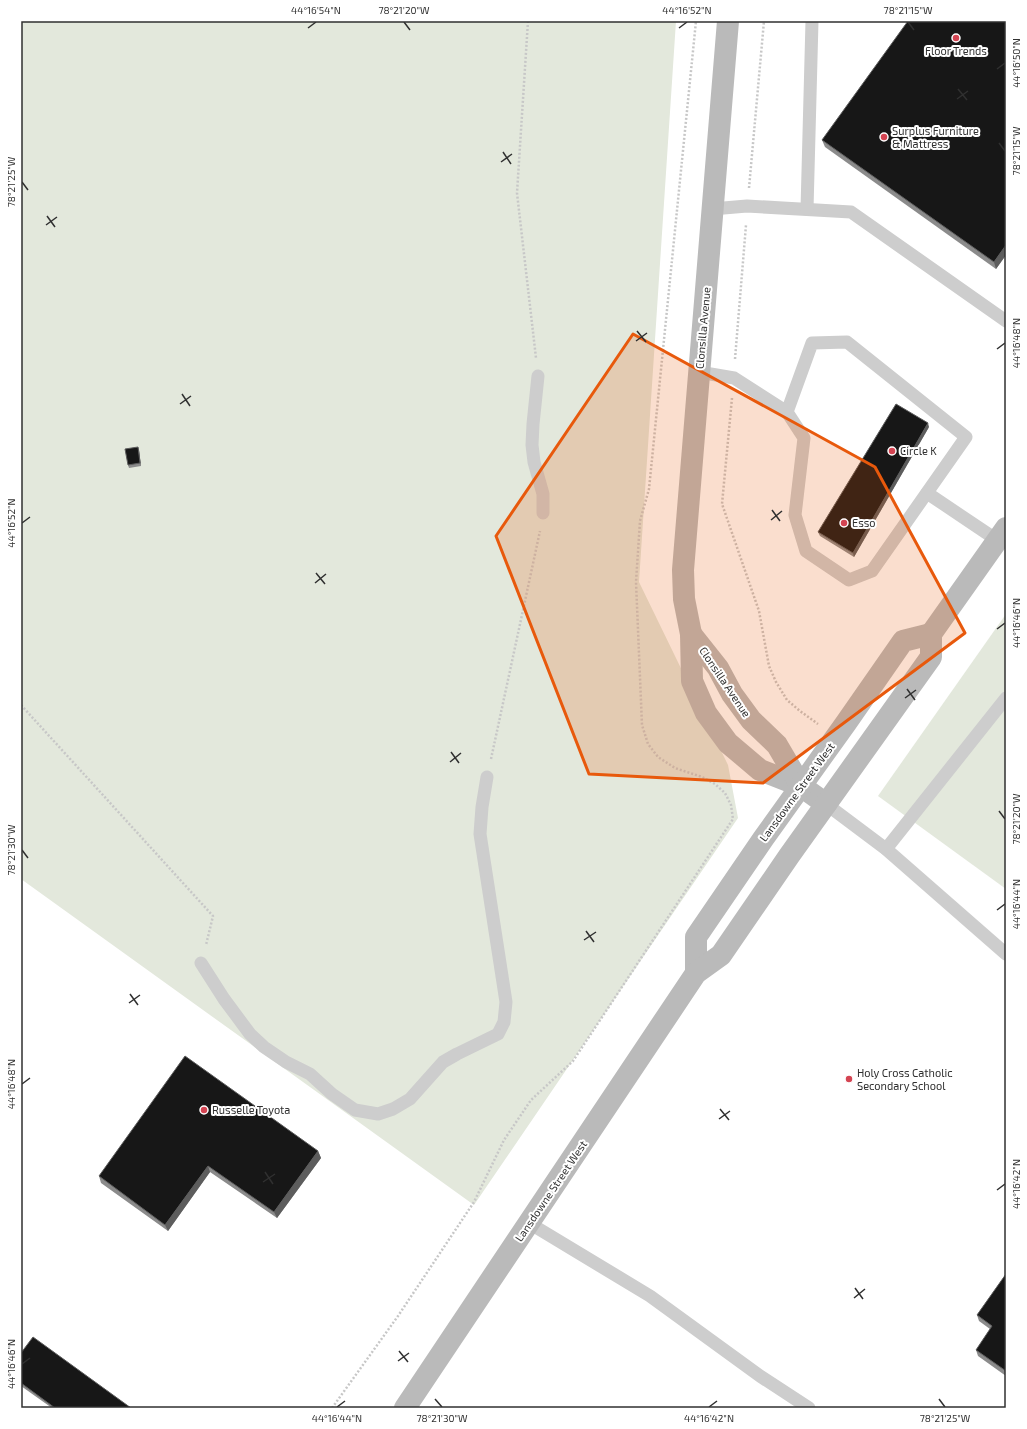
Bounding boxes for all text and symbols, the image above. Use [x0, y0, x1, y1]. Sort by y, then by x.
text: 44°16'54"N [291, 4, 341, 16]
text: 78°21'20"W [378, 4, 430, 16]
text: 44°16'52"N [662, 4, 712, 16]
text: 78°21'15"W [884, 4, 933, 16]
marker: Floor Trends [951, 33, 961, 43]
text: 44°16'50"N [1010, 38, 1022, 88]
place label: Floor Trends [925, 44, 987, 57]
place label: Surplus Furniture & Mattress [892, 124, 979, 150]
text: 78°21'15"W [1010, 126, 1022, 175]
marker: Surplus Furniture & Mattress [879, 132, 889, 142]
text: 78°21'25"W [5, 156, 17, 207]
street label: Clonsilla Avenue [692, 286, 713, 369]
text: 44°16'48"N [1010, 318, 1022, 368]
place label: Circle K [900, 444, 937, 457]
marker: Circle K [887, 446, 897, 456]
text: 44°16'52"N [5, 498, 17, 548]
place label: Esso [852, 516, 876, 529]
marker: Esso [839, 518, 849, 528]
text: 44°16'46"N [1010, 598, 1022, 648]
street label: Clonsilla Avenue [697, 644, 754, 719]
street label: Lansdowne Street West [756, 740, 837, 844]
text: 78°21'20"W [1010, 793, 1022, 845]
text: 78°21'30"W [5, 824, 17, 876]
text: 44°16'44"N [1010, 879, 1022, 929]
text: 44°16'48"N [5, 1059, 17, 1109]
place label: Holy Cross Catholic Secondary School [857, 1066, 953, 1092]
marker: Holy Cross Catholic Secondary School [844, 1074, 854, 1084]
place label: Russelle Toyota [212, 1103, 290, 1116]
marker: Russelle Toyota [199, 1105, 209, 1115]
street label: Lansdowne Street West [512, 1138, 589, 1244]
text: 44°16'42"N [1010, 1159, 1022, 1209]
text: 44°16'46"N [5, 1339, 17, 1389]
text: 44°16'44"N [312, 1412, 362, 1424]
text: 78°21'30"W [416, 1412, 468, 1424]
text: 44°16'42"N [684, 1412, 734, 1424]
text: 78°21'25"W [920, 1412, 971, 1424]

